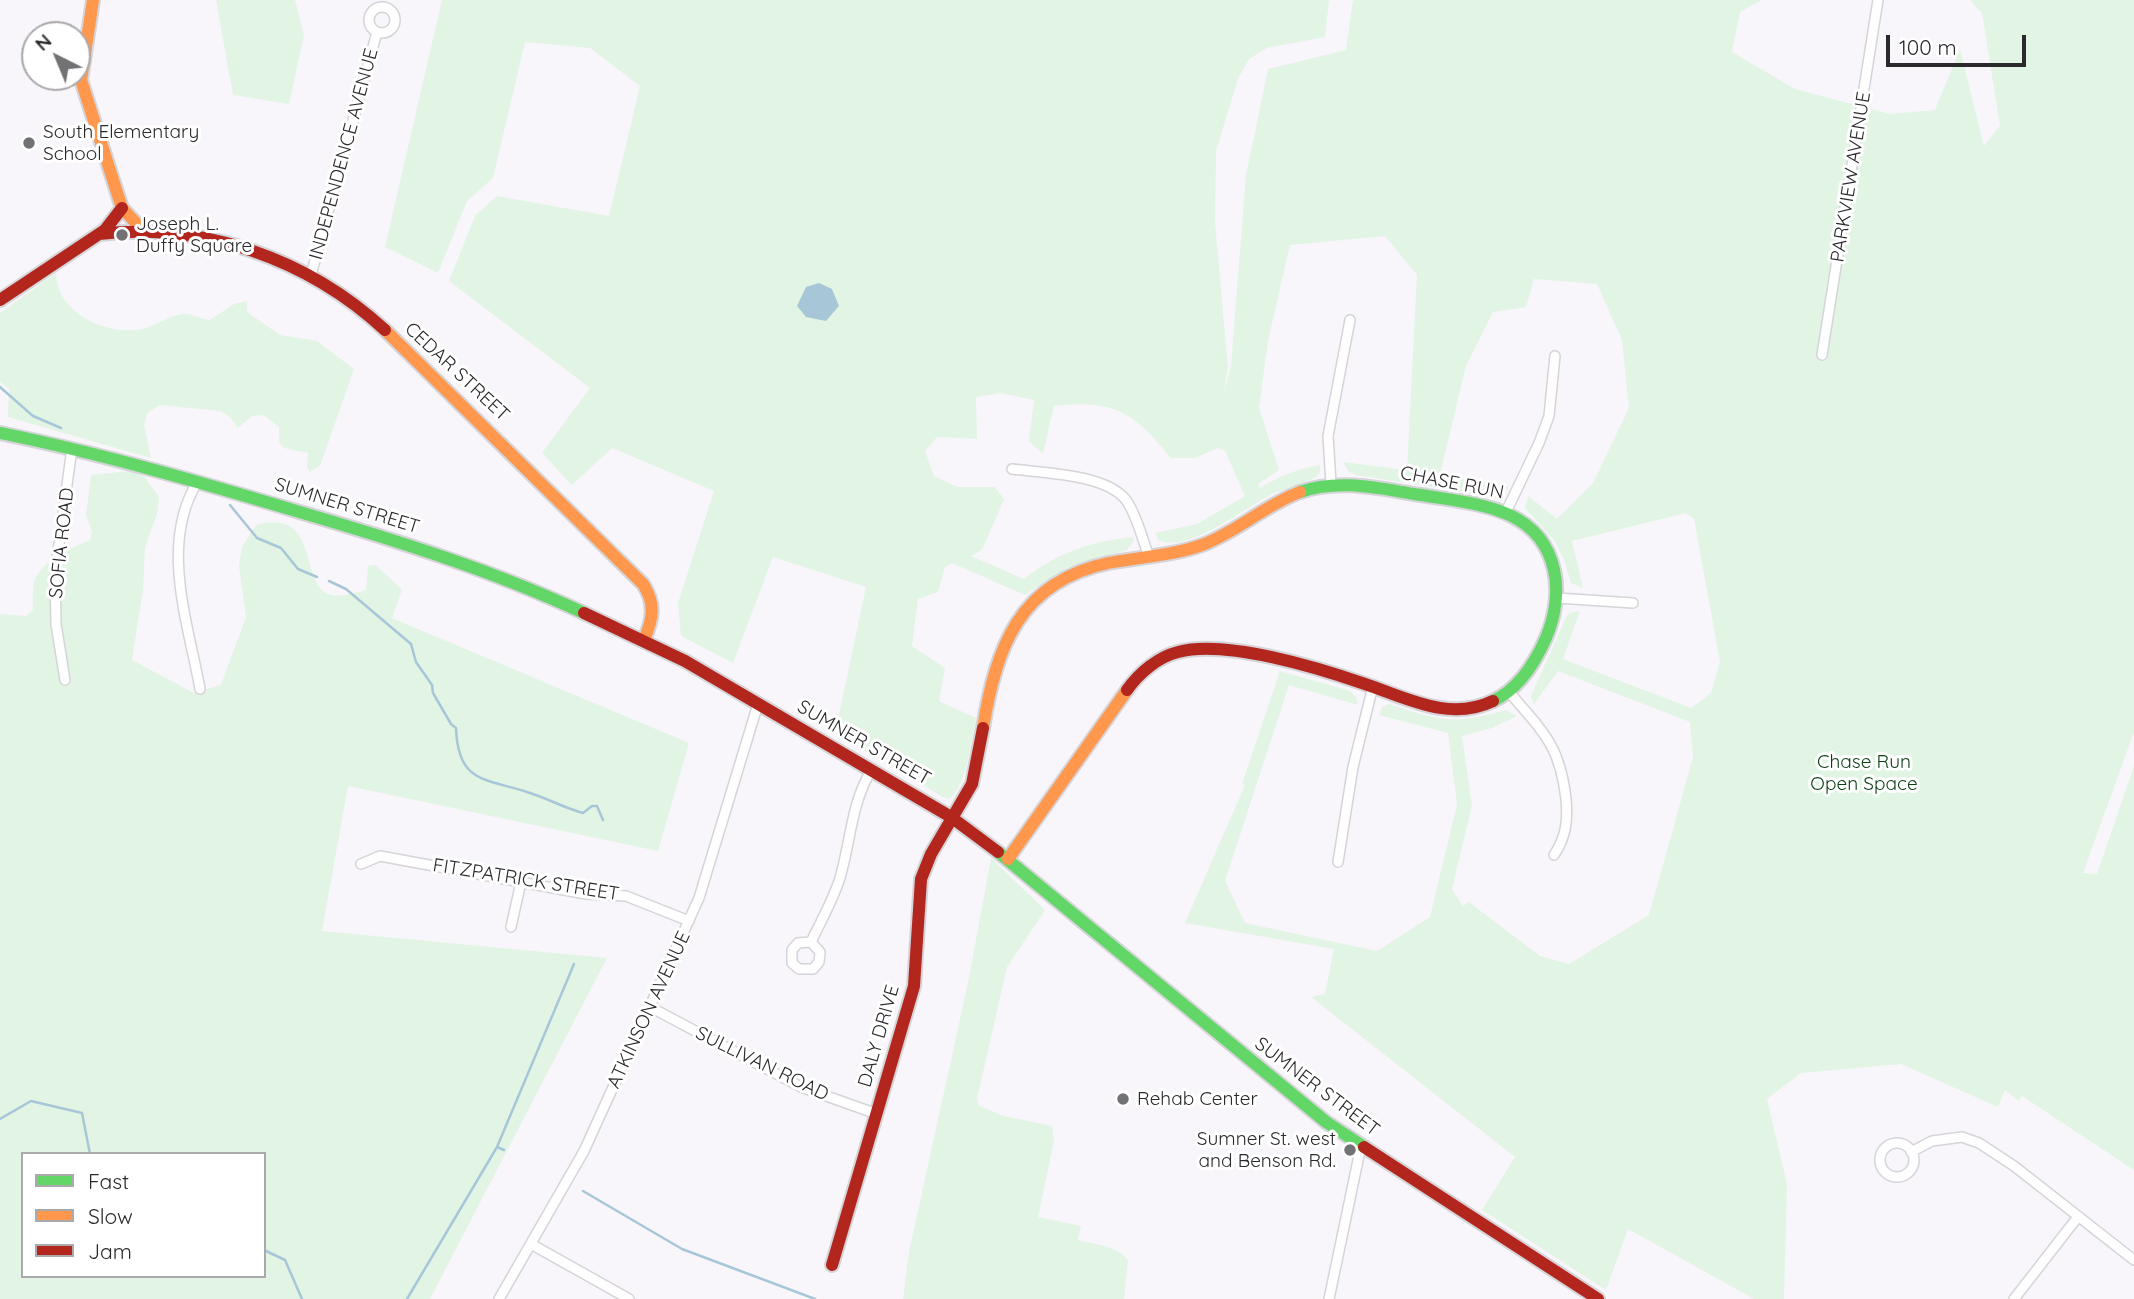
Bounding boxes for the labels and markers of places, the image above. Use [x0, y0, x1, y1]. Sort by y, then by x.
place label: South Elementary School [43, 121, 199, 165]
marker: South Elementary School [21, 135, 37, 151]
place label: Joseph L. Duffy Square [136, 213, 252, 257]
marker: Joseph L. Duffy Square [114, 227, 130, 243]
place label: Rehab Center [1137, 1088, 1258, 1110]
marker: Rehab Center [1115, 1091, 1131, 1107]
place label: Sumner St. west and Benson Rd. [1197, 1128, 1336, 1172]
marker: Sumner St. west and Benson Rd. [1342, 1142, 1358, 1158]

